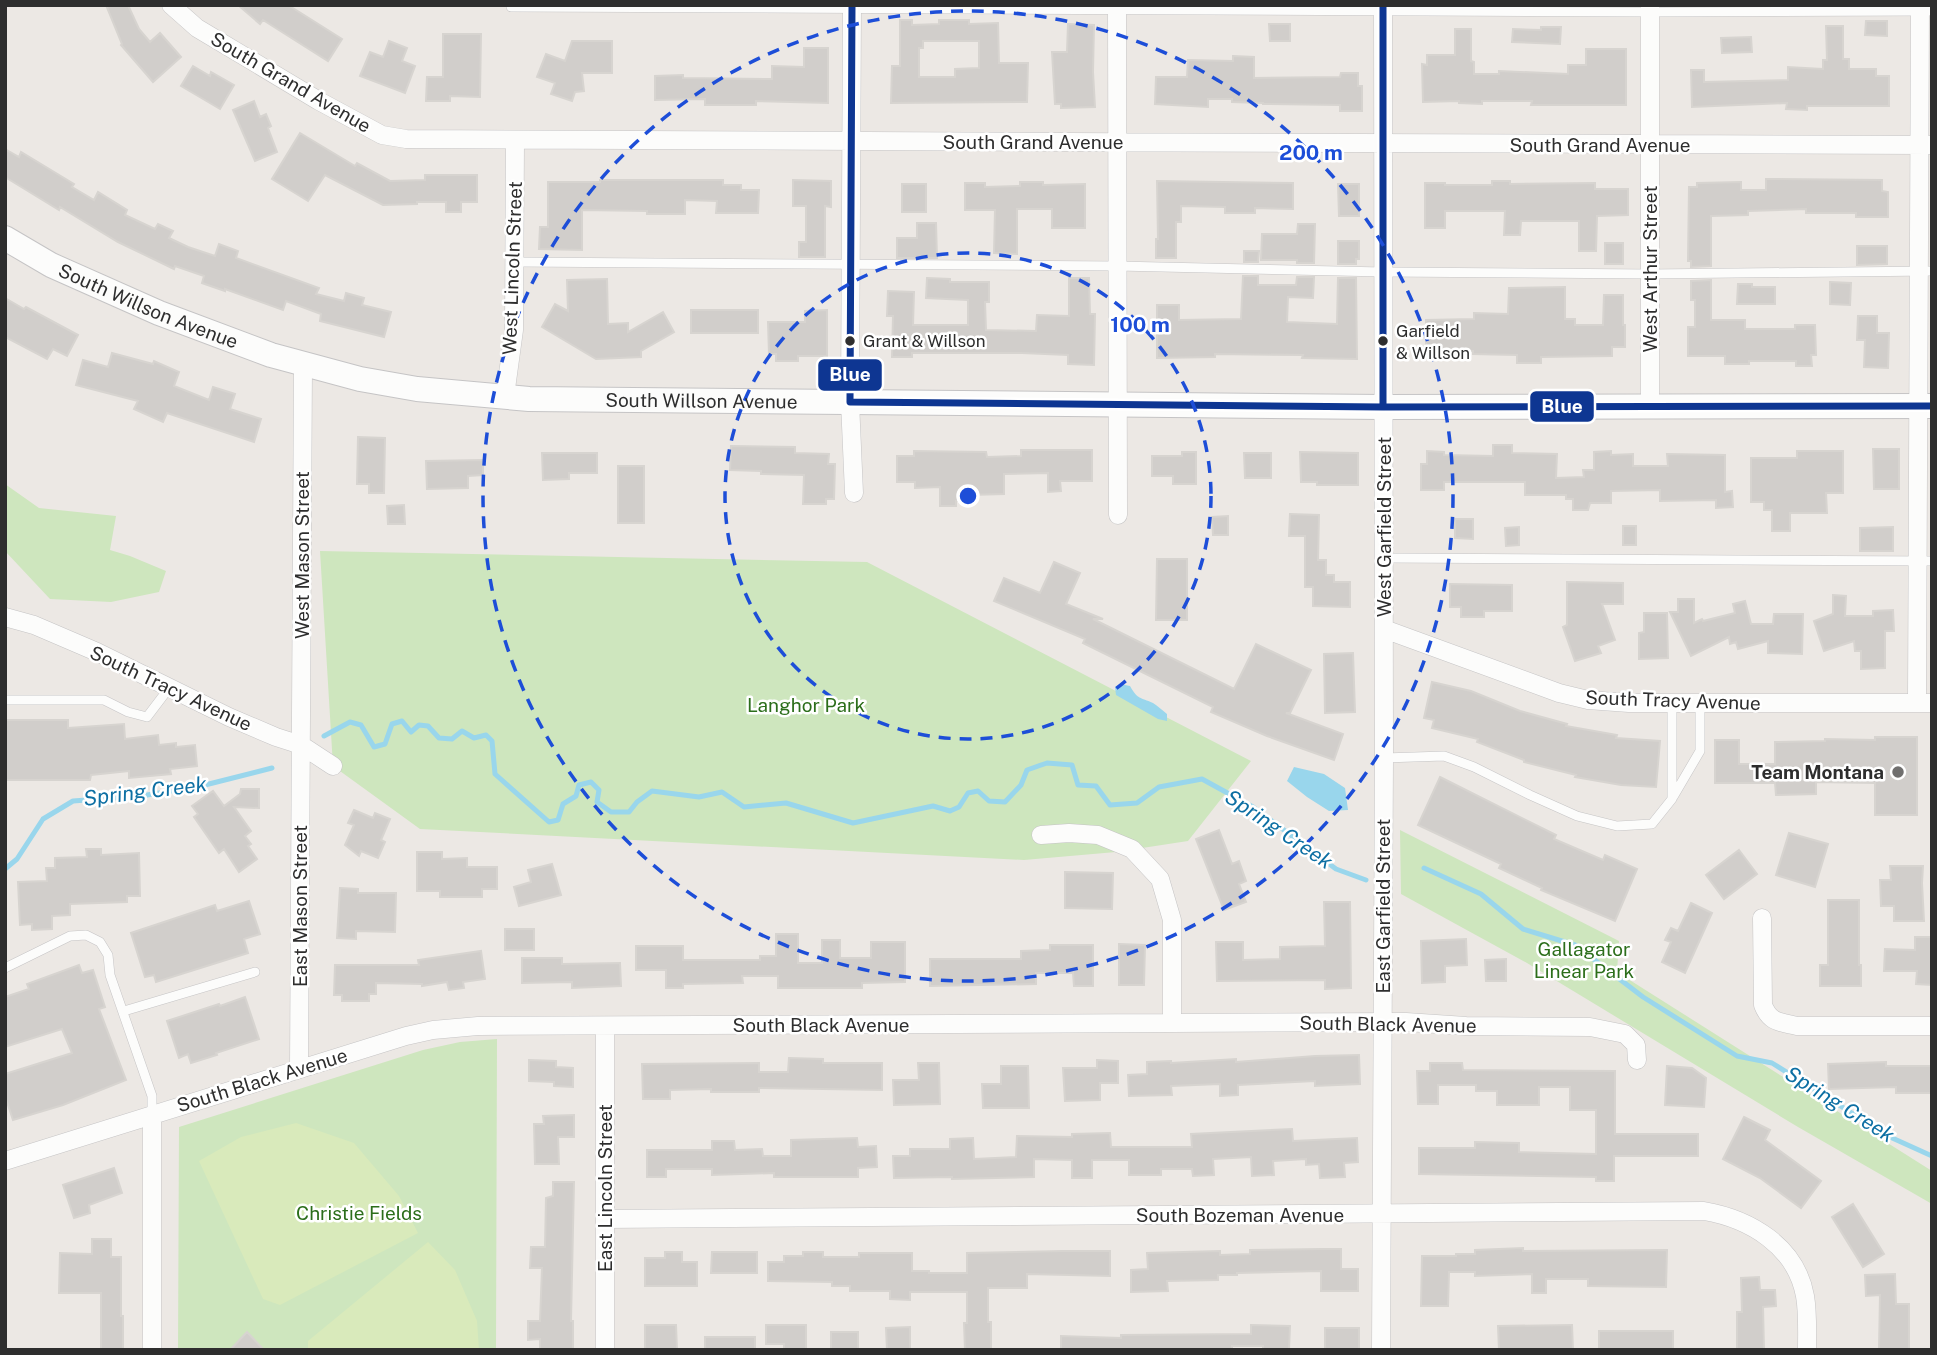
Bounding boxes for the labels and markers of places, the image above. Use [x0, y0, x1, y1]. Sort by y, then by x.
place label: Garfield & Willson [1396, 321, 1470, 363]
place label: Grant & Willson [863, 331, 986, 351]
marker: Grant & Willson [843, 334, 857, 348]
marker: Garfield & Willson [1376, 334, 1390, 348]
centre of rings [956, 484, 980, 508]
place label: Team Montana [1751, 761, 1884, 783]
marker: Team Montana [1890, 764, 1906, 780]

